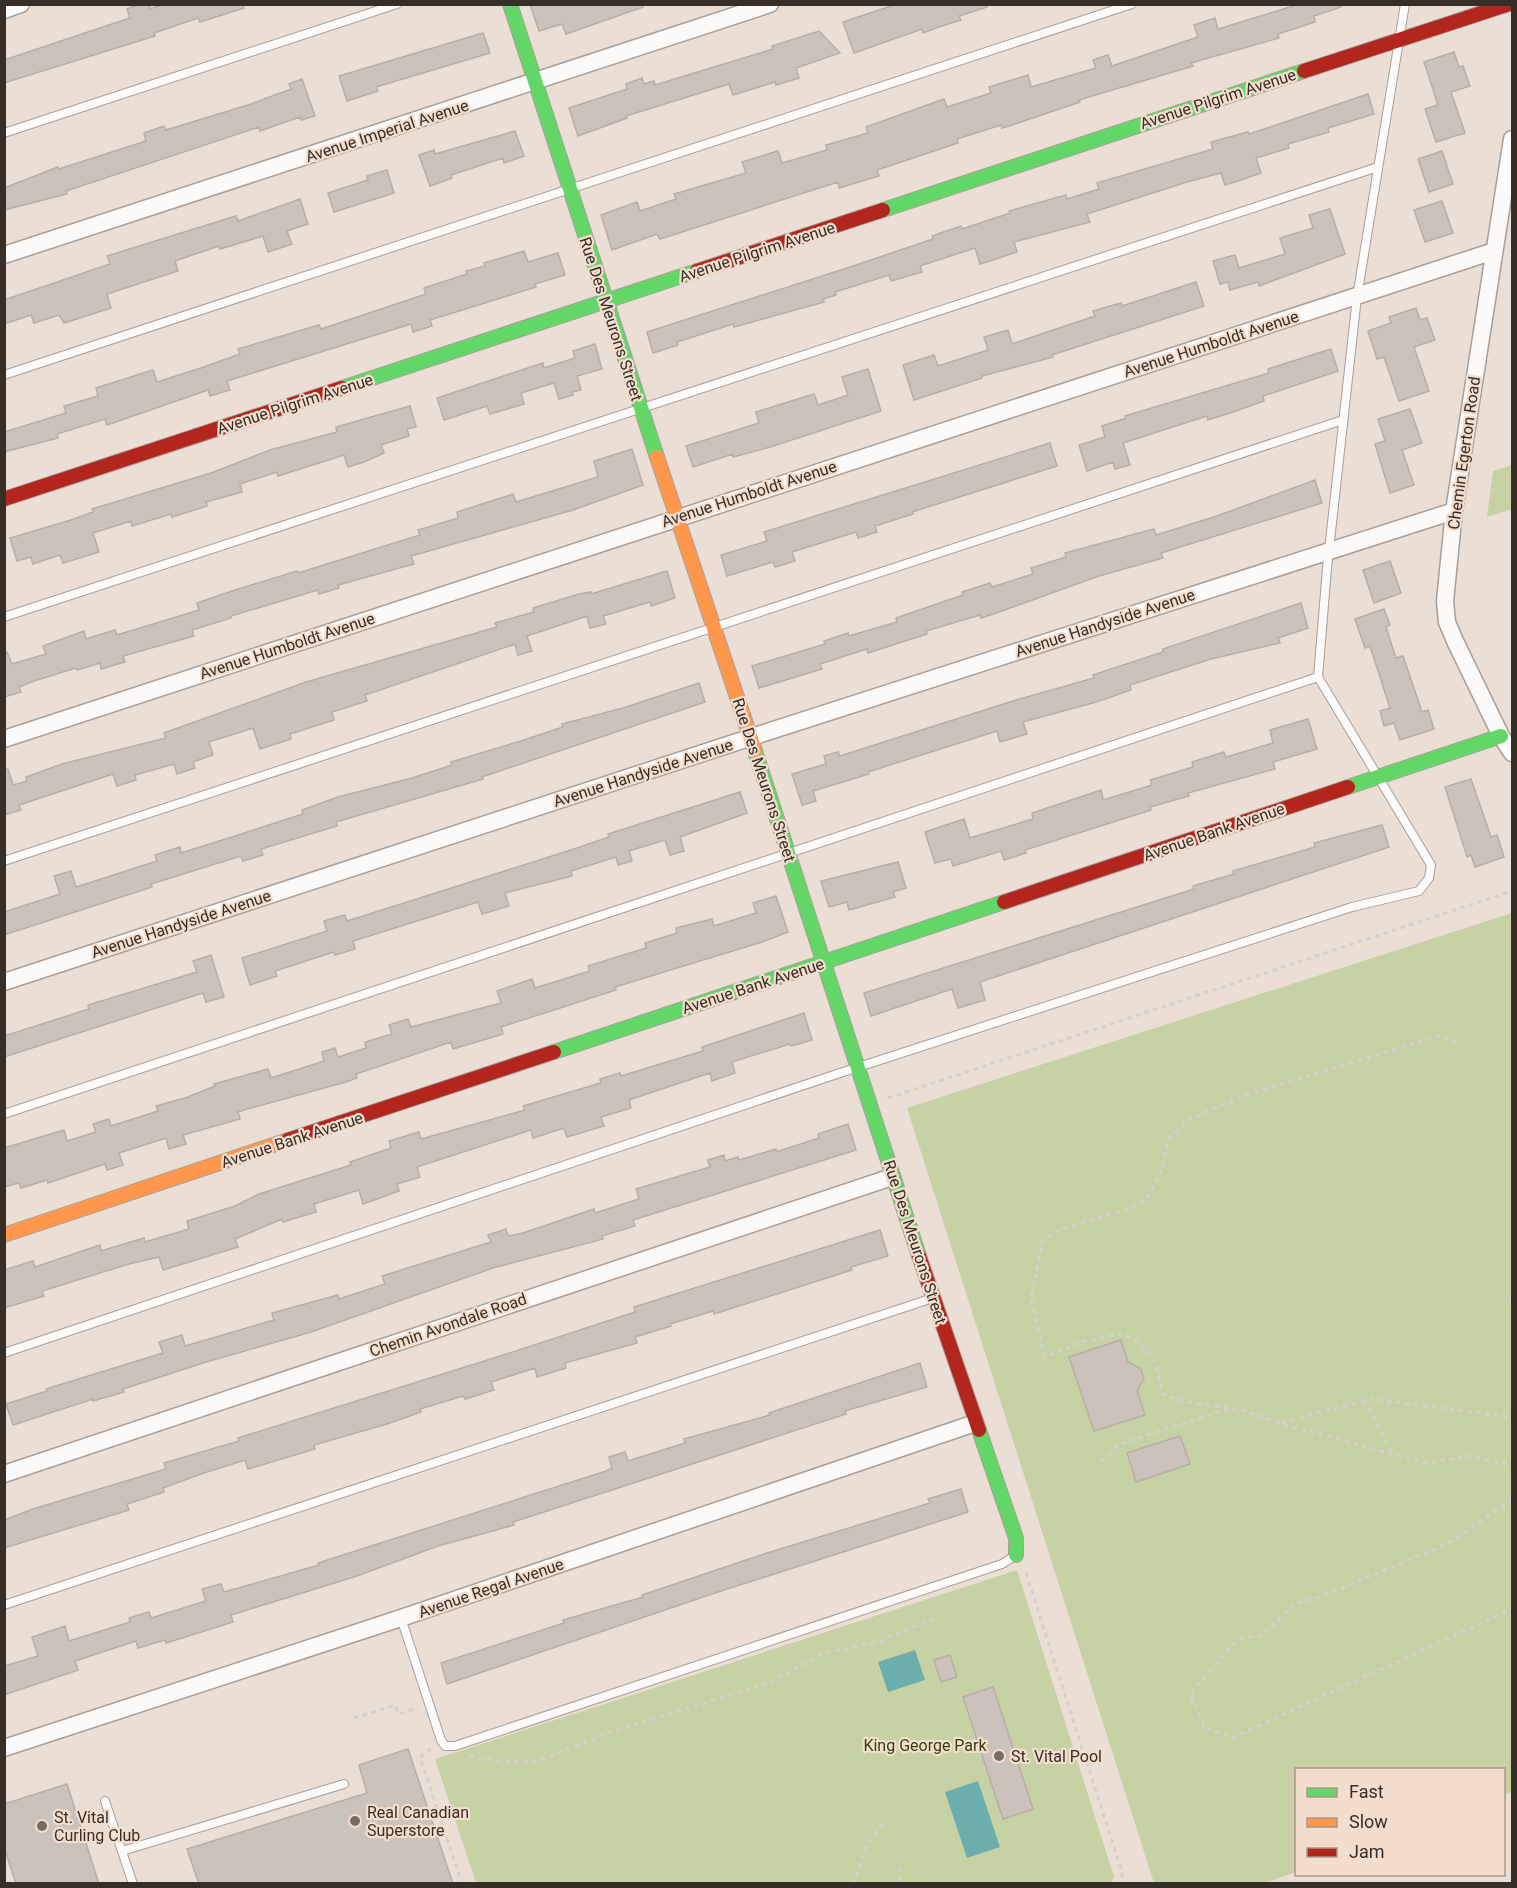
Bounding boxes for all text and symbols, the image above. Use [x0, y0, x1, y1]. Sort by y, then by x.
street label: Avenue Pilgrim Avenue [1138, 65, 1298, 133]
street label: Avenue Imperial Avenue [303, 96, 471, 166]
street label: Avenue Pilgrim Avenue [677, 218, 837, 286]
street label: Rue Des Meurons Street [576, 235, 646, 403]
street label: Avenue Humboldt Avenue [1121, 307, 1301, 381]
street label: Avenue Pilgrim Avenue [215, 370, 375, 438]
street label: Chemin Egerton Road [1444, 375, 1484, 531]
street label: Avenue Humboldt Avenue [659, 457, 839, 531]
street label: Avenue Handyside Avenue [1013, 585, 1197, 661]
street label: Avenue Humboldt Avenue [197, 609, 377, 683]
street label: Rue Des Meurons Street [729, 696, 799, 864]
street label: Avenue Handyside Avenue [551, 735, 735, 811]
street label: Avenue Bank Avenue [1141, 799, 1287, 865]
street label: Avenue Handyside Avenue [89, 886, 273, 962]
street label: Avenue Bank Avenue [680, 954, 826, 1018]
street label: Avenue Bank Avenue [219, 1108, 365, 1172]
street label: Rue Des Meurons Street [880, 1158, 950, 1326]
street label: Chemin Avondale Road [367, 1289, 529, 1361]
street label: Avenue Regal Avenue [416, 1554, 566, 1622]
park label: King George Park [863, 1736, 987, 1755]
place label: St. Vital Pool [1011, 1747, 1102, 1766]
marker: St. Vital Pool [992, 1749, 1006, 1763]
legend [1295, 1768, 1505, 1876]
text: Fast [1349, 1781, 1384, 1802]
place label: Real Canadian Superstore [367, 1803, 469, 1840]
place label: St. Vital Curling Club [54, 1808, 140, 1845]
text: Slow [1349, 1811, 1388, 1832]
marker: Real Canadian Superstore [348, 1814, 362, 1828]
marker: St. Vital Curling Club [35, 1819, 49, 1833]
text: Jam [1349, 1841, 1385, 1862]

